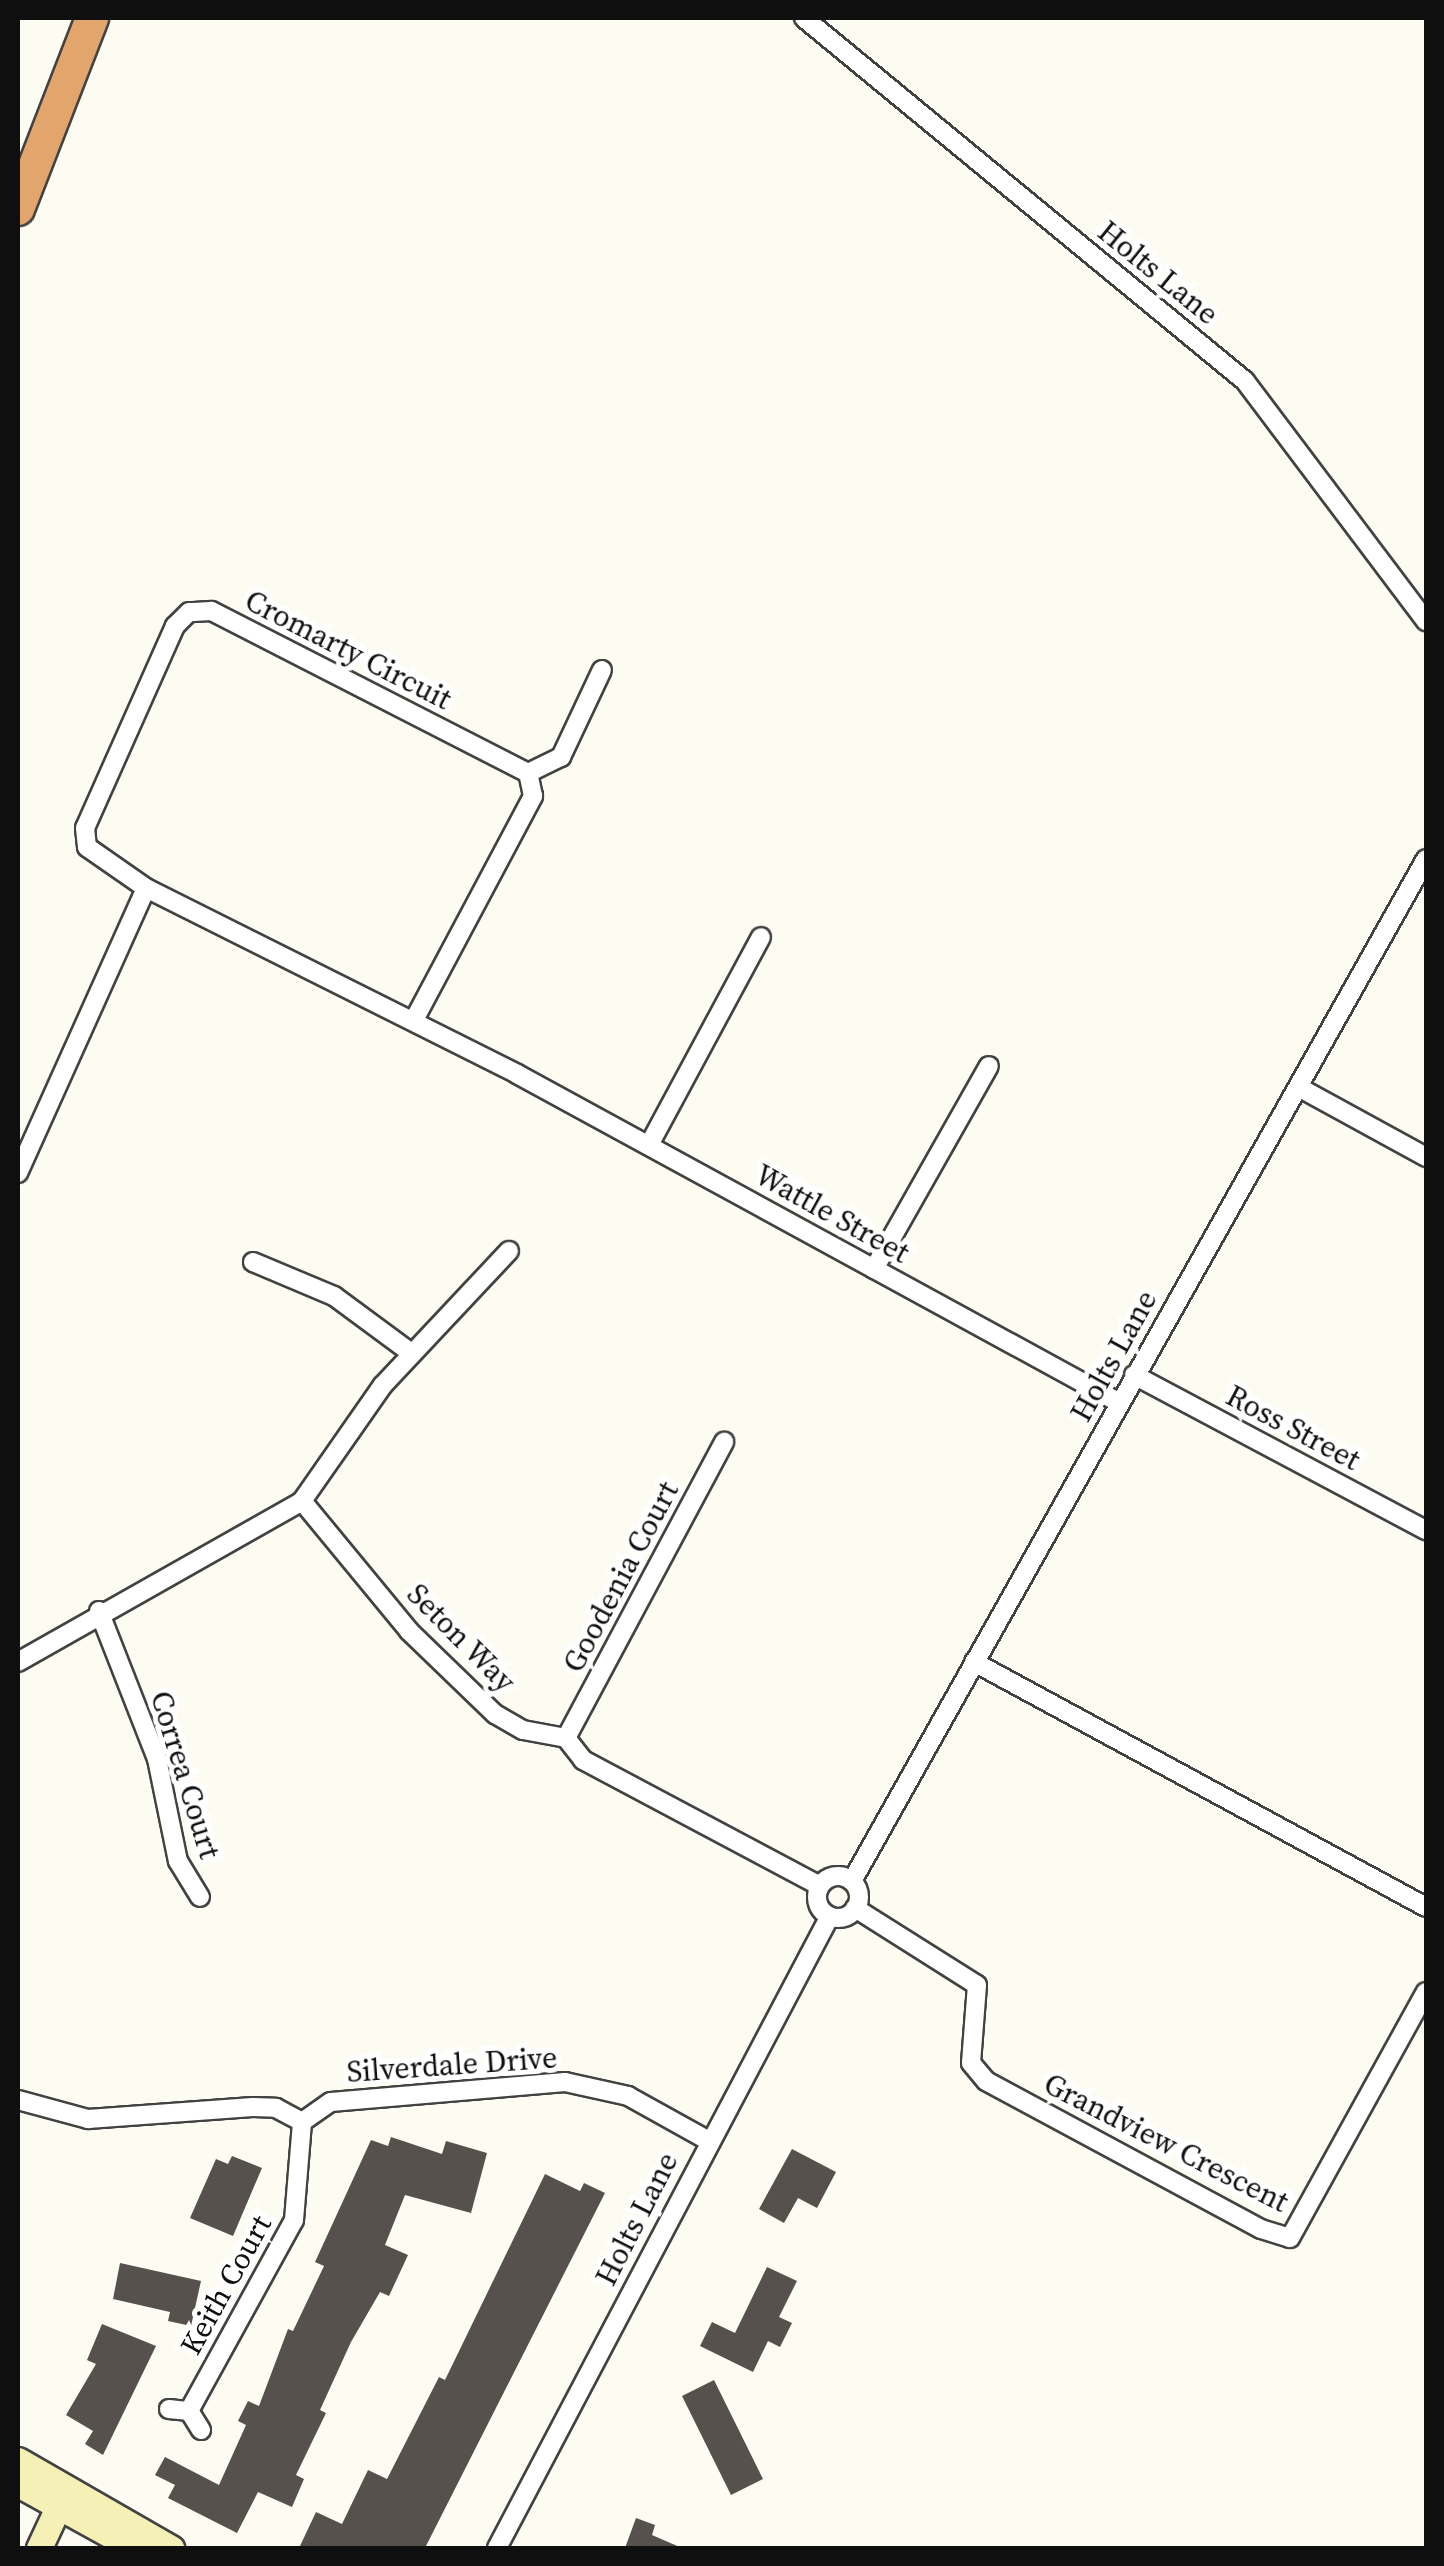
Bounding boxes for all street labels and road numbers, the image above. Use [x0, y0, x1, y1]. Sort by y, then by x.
street label: Holts Lane [1091, 214, 1225, 332]
street label: Cromarty Circuit [239, 583, 457, 717]
street label: Wattle Street [749, 1157, 915, 1271]
street label: Holts Lane [1063, 1284, 1165, 1428]
street label: Ross Street [1220, 1378, 1366, 1478]
street label: Goodenia Court [556, 1476, 686, 1678]
street label: Seton Way [399, 1576, 523, 1700]
street label: Correa Court [142, 1687, 228, 1863]
street label: Silverdale Drive [346, 2040, 558, 2090]
street label: Grandview Crescent [1038, 2066, 1294, 2220]
street label: Holts Lane [588, 2147, 686, 2291]
street label: Keith Court [173, 2209, 279, 2361]

